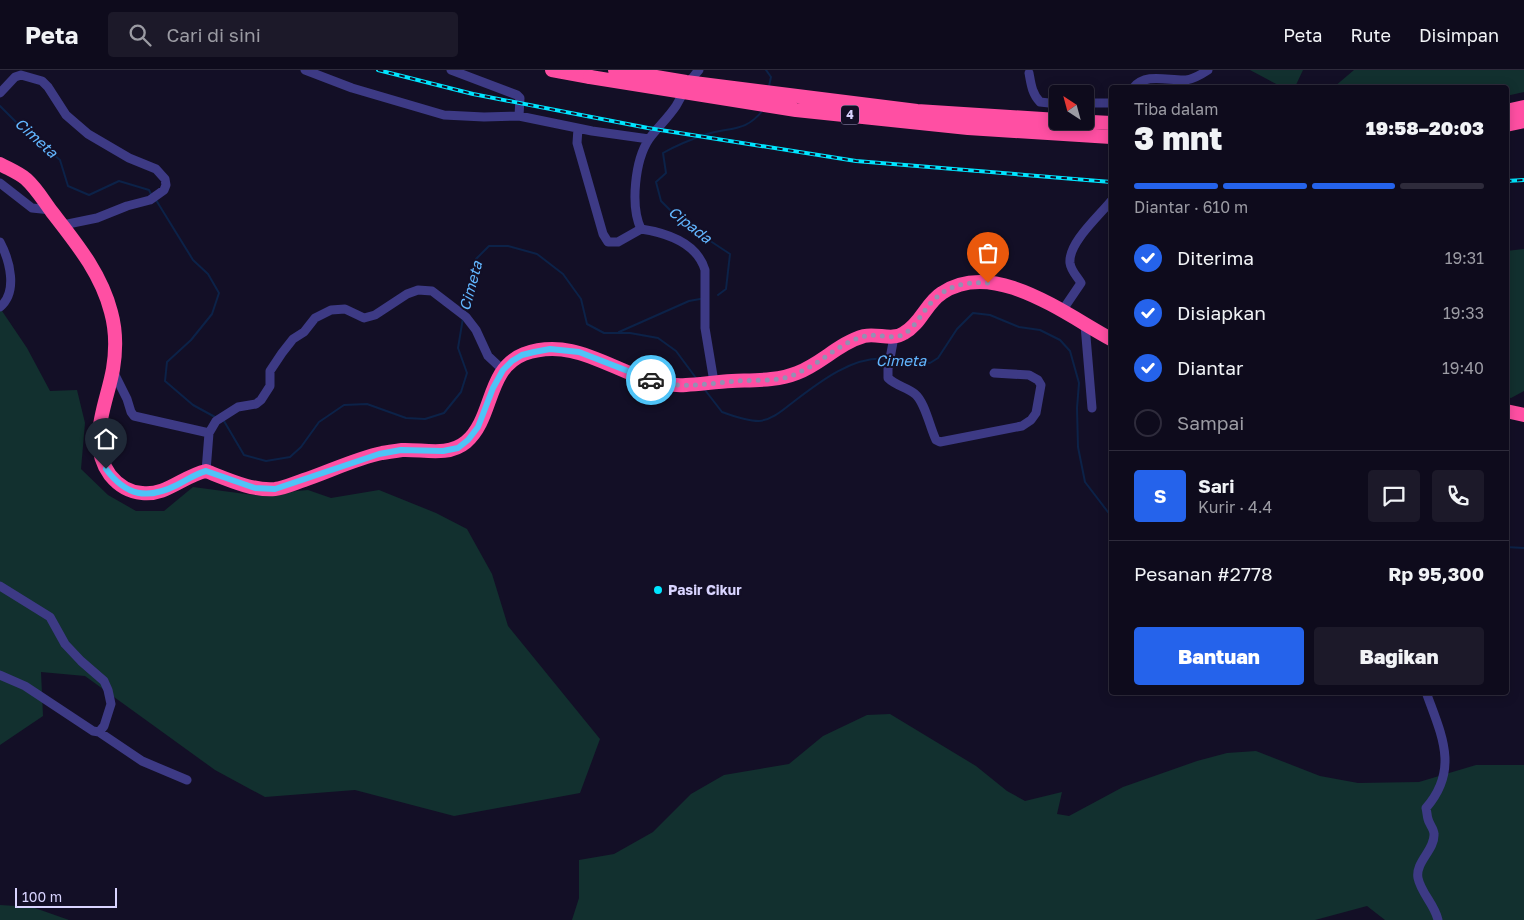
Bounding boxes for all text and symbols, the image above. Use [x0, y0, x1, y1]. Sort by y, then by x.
search box [108, 12, 458, 57]
text: Peta [25, 20, 78, 49]
icon: search [126, 21, 154, 49]
text: Cari di sini [166, 23, 261, 46]
text: Peta [1283, 24, 1323, 46]
text: Rute [1351, 24, 1391, 46]
text: Disimpan [1419, 24, 1499, 46]
north arrow [1049, 85, 1094, 130]
map controls [1049, 85, 1094, 130]
text: Tiba dalam [1134, 99, 1218, 119]
road number: 4 [841, 106, 859, 124]
water label: Cimeta [12, 114, 62, 161]
text: 19:58–20:03 [1366, 116, 1484, 139]
text: 3 mnt [1134, 119, 1222, 157]
text: Diantar · 610 m [1134, 197, 1248, 217]
water label: Cipada [666, 202, 716, 247]
pin [967, 232, 1009, 283]
icon: bag [974, 239, 1002, 267]
icon: check [1134, 244, 1162, 272]
text: Diterima [1177, 246, 1254, 269]
text: 19:31 [1445, 248, 1484, 268]
water label: Cimeta [455, 258, 485, 313]
icon: check [1134, 299, 1162, 327]
text: Disiapkan [1177, 301, 1266, 324]
text: 19:33 [1443, 303, 1484, 323]
water label: Cimeta [876, 351, 927, 369]
icon: check [1134, 354, 1162, 382]
courier [626, 355, 676, 405]
text: Diantar [1177, 356, 1243, 379]
text: 19:40 [1442, 358, 1484, 378]
icon: car [637, 366, 665, 394]
text: Sampai [1177, 411, 1244, 434]
pin [85, 418, 127, 469]
icon: home [92, 425, 120, 453]
button: chat [1368, 470, 1420, 522]
button: phone [1432, 470, 1484, 522]
text: Sari [1198, 474, 1234, 497]
text: S [1154, 484, 1166, 507]
text: Kurir · 4.4 [1198, 497, 1272, 517]
text: Pesanan #2778 [1134, 562, 1273, 585]
text: Rp 95,300 [1388, 562, 1484, 585]
place label: Pasir Cikur [668, 581, 742, 598]
marker: Pasir Cikur [652, 584, 664, 596]
button: Bantuan [1134, 627, 1304, 685]
button: Bagikan [1314, 627, 1484, 685]
scale bar [15, 885, 118, 908]
text: 100 m [22, 888, 62, 905]

